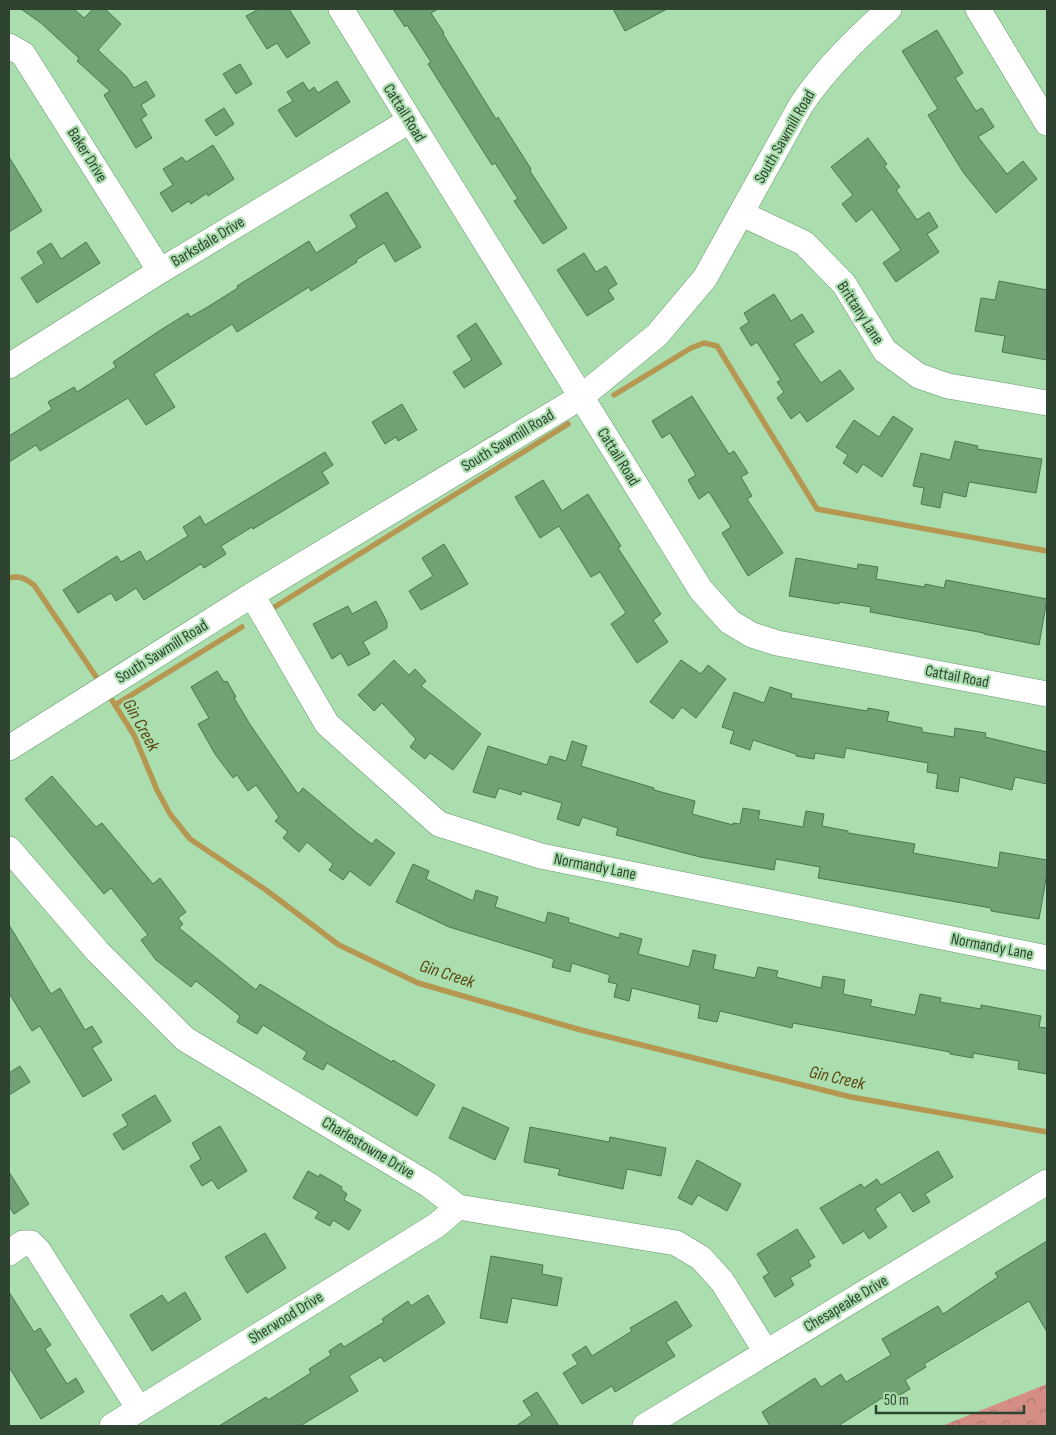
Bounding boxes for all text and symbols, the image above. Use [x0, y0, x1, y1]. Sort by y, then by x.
street label: Cattail Road [379, 81, 429, 145]
street label: South Sawmill Road [751, 87, 819, 187]
street label: Baker Drive [63, 124, 111, 186]
street label: Barksdale Drive [168, 213, 248, 271]
street label: Brittany Lane [833, 278, 887, 348]
street label: South Sawmill Road [458, 406, 558, 476]
street label: Cattail Road [593, 425, 643, 489]
street label: South Sawmill Road [113, 616, 211, 688]
street label: Cattail Road [923, 662, 991, 692]
water label: Gin Creek [118, 695, 165, 756]
street label: Normandy Lane [552, 850, 638, 884]
street label: Normandy Lane [949, 930, 1035, 964]
water label: Gin Creek [417, 955, 478, 993]
water label: Gin Creek [807, 1061, 868, 1095]
street label: Charlestowne Drive [318, 1113, 418, 1183]
street label: Chesapeake Drive [800, 1271, 892, 1337]
street label: Sherwood Drive [245, 1288, 327, 1348]
scale bar [876, 1382, 1024, 1414]
text: 50 m [884, 1391, 909, 1410]

